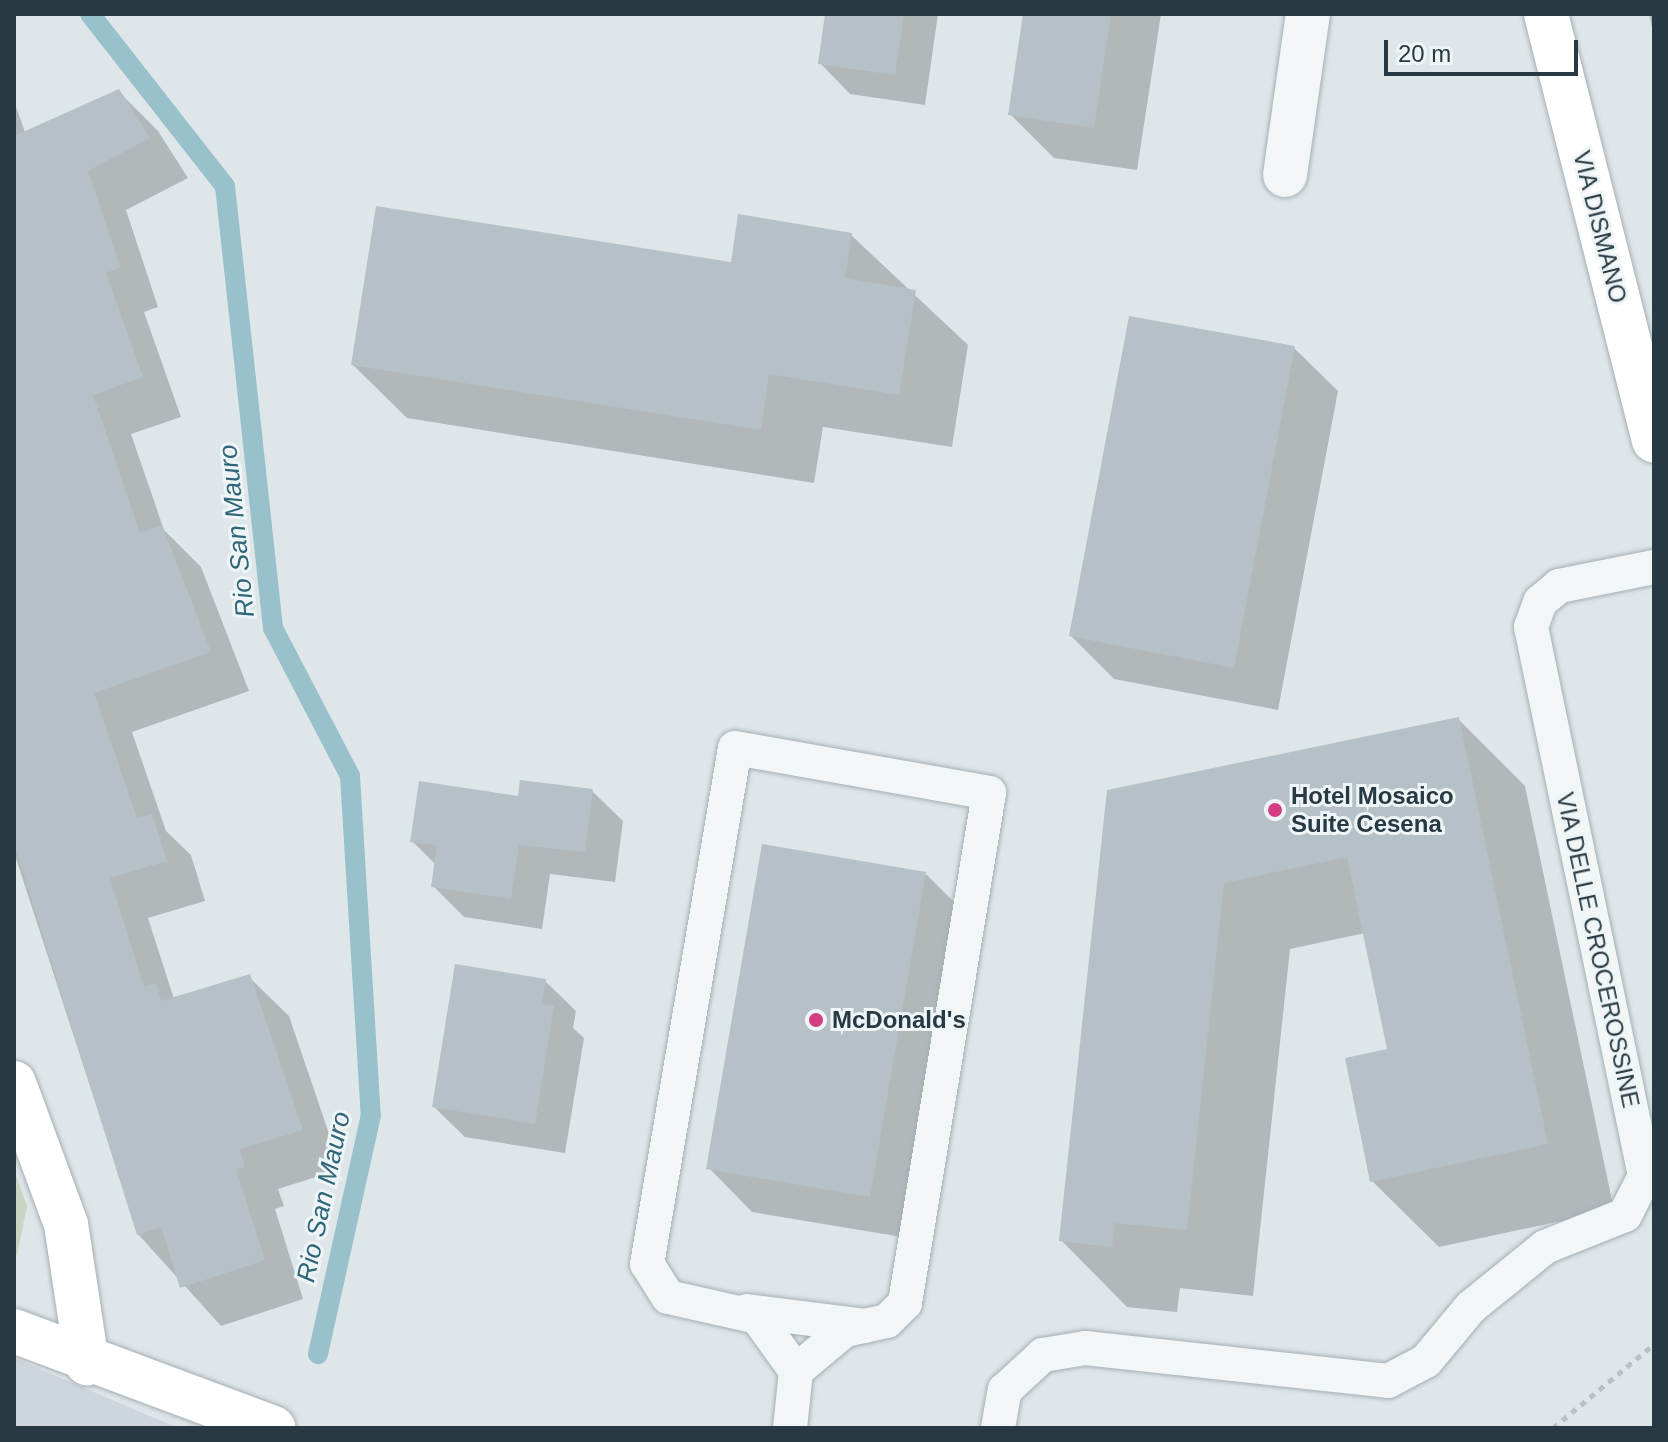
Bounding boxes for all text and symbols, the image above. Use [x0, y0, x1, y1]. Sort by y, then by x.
scale bar [1388, 24, 1582, 74]
text: 20 m [1398, 40, 1451, 67]
street label: VIA DISMANO [1567, 147, 1633, 307]
water label: Rio San Mauro [212, 443, 262, 619]
place label: Hotel Mosaico Suite Cesena [1291, 782, 1454, 838]
street label: VIA DELLE CROCEROSSINE [1550, 789, 1646, 1111]
marker: Hotel Mosaico Suite Cesena [1266, 801, 1284, 819]
place label: McDonald's [832, 1006, 966, 1034]
marker: McDonald's [807, 1011, 825, 1029]
water label: Rio San Mauro [291, 1109, 357, 1285]

